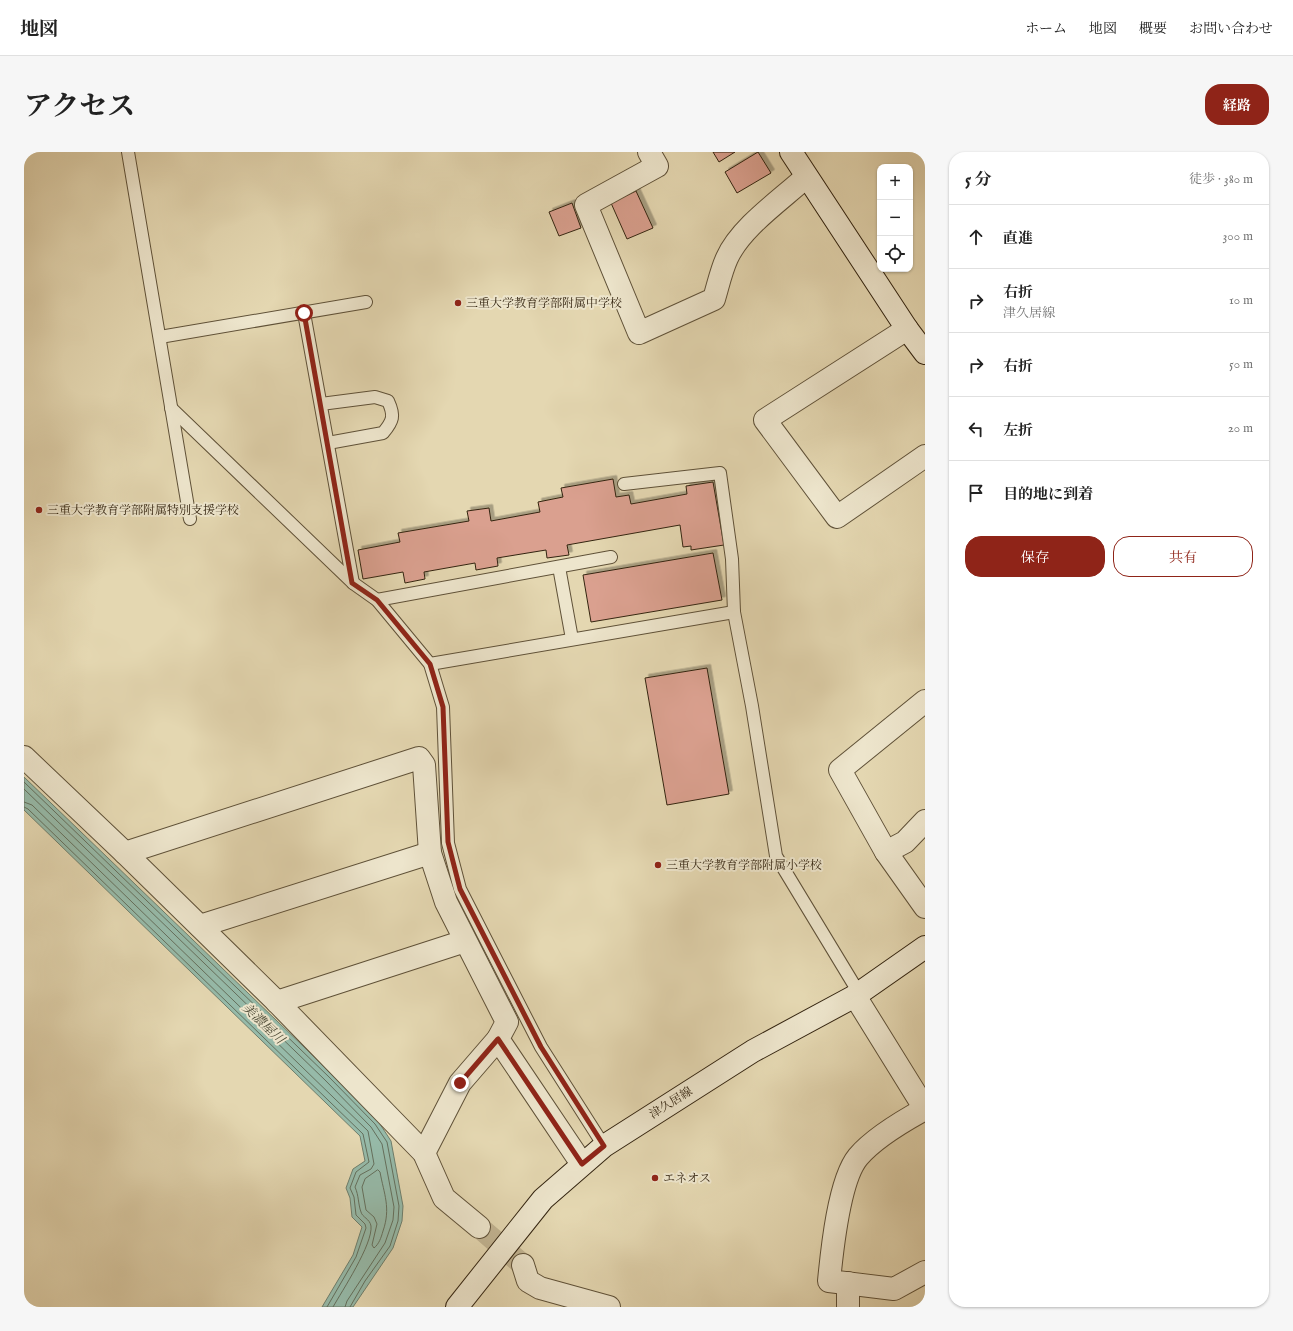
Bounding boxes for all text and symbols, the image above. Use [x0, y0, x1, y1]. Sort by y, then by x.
text: 地図 [20, 18, 58, 42]
text: ホーム [1025, 20, 1067, 38]
text: 地図 [1089, 20, 1117, 38]
text: 概要 [1139, 20, 1167, 38]
text: お問い合わせ [1189, 20, 1273, 38]
button: 経路 [1205, 84, 1269, 125]
text: アクセス [24, 90, 135, 125]
map controls [877, 164, 913, 272]
button: + [877, 164, 913, 200]
text: 5 分 [965, 170, 992, 191]
text: 徒歩 · 380 m [1189, 171, 1253, 188]
button: − [877, 200, 913, 236]
icon: ahead [965, 226, 987, 248]
text: 300 m [1222, 228, 1253, 245]
text: 直進 [1003, 229, 1033, 248]
button: locate [877, 236, 913, 272]
text: 右折 [1003, 283, 1033, 302]
icon: right [965, 290, 987, 312]
text: 10 m [1229, 292, 1253, 309]
place label: 三重大学教育学部附属中学校 [466, 296, 622, 311]
marker: 三重大学教育学部附属中学校 [453, 298, 463, 308]
route start [295, 304, 313, 322]
text: 津久居線 [1003, 305, 1055, 322]
icon: right [965, 354, 987, 376]
text: 50 m [1229, 356, 1253, 373]
text: 右折 [1003, 357, 1033, 376]
icon: left [965, 418, 987, 440]
text: 20 m [1228, 420, 1253, 437]
text: 左折 [1003, 421, 1033, 440]
icon: arrive [965, 482, 987, 504]
text: 目的地に到着 [1003, 485, 1093, 504]
place label: 三重大学教育学部附属特別支援学校 [47, 503, 239, 518]
marker: 三重大学教育学部附属特別支援学校 [34, 505, 44, 515]
button: 保存 [965, 536, 1105, 577]
button: 共有 [1113, 536, 1253, 577]
place label: 三重大学教育学部附属小学校 [666, 858, 822, 873]
marker: 三重大学教育学部附属小学校 [653, 860, 663, 870]
water label: 美濃屋川 [238, 1000, 289, 1050]
route end [451, 1074, 469, 1092]
street label: 津久居線 [647, 1084, 695, 1122]
place label: エネオス [663, 1171, 711, 1186]
marker: エネオス [650, 1173, 660, 1183]

